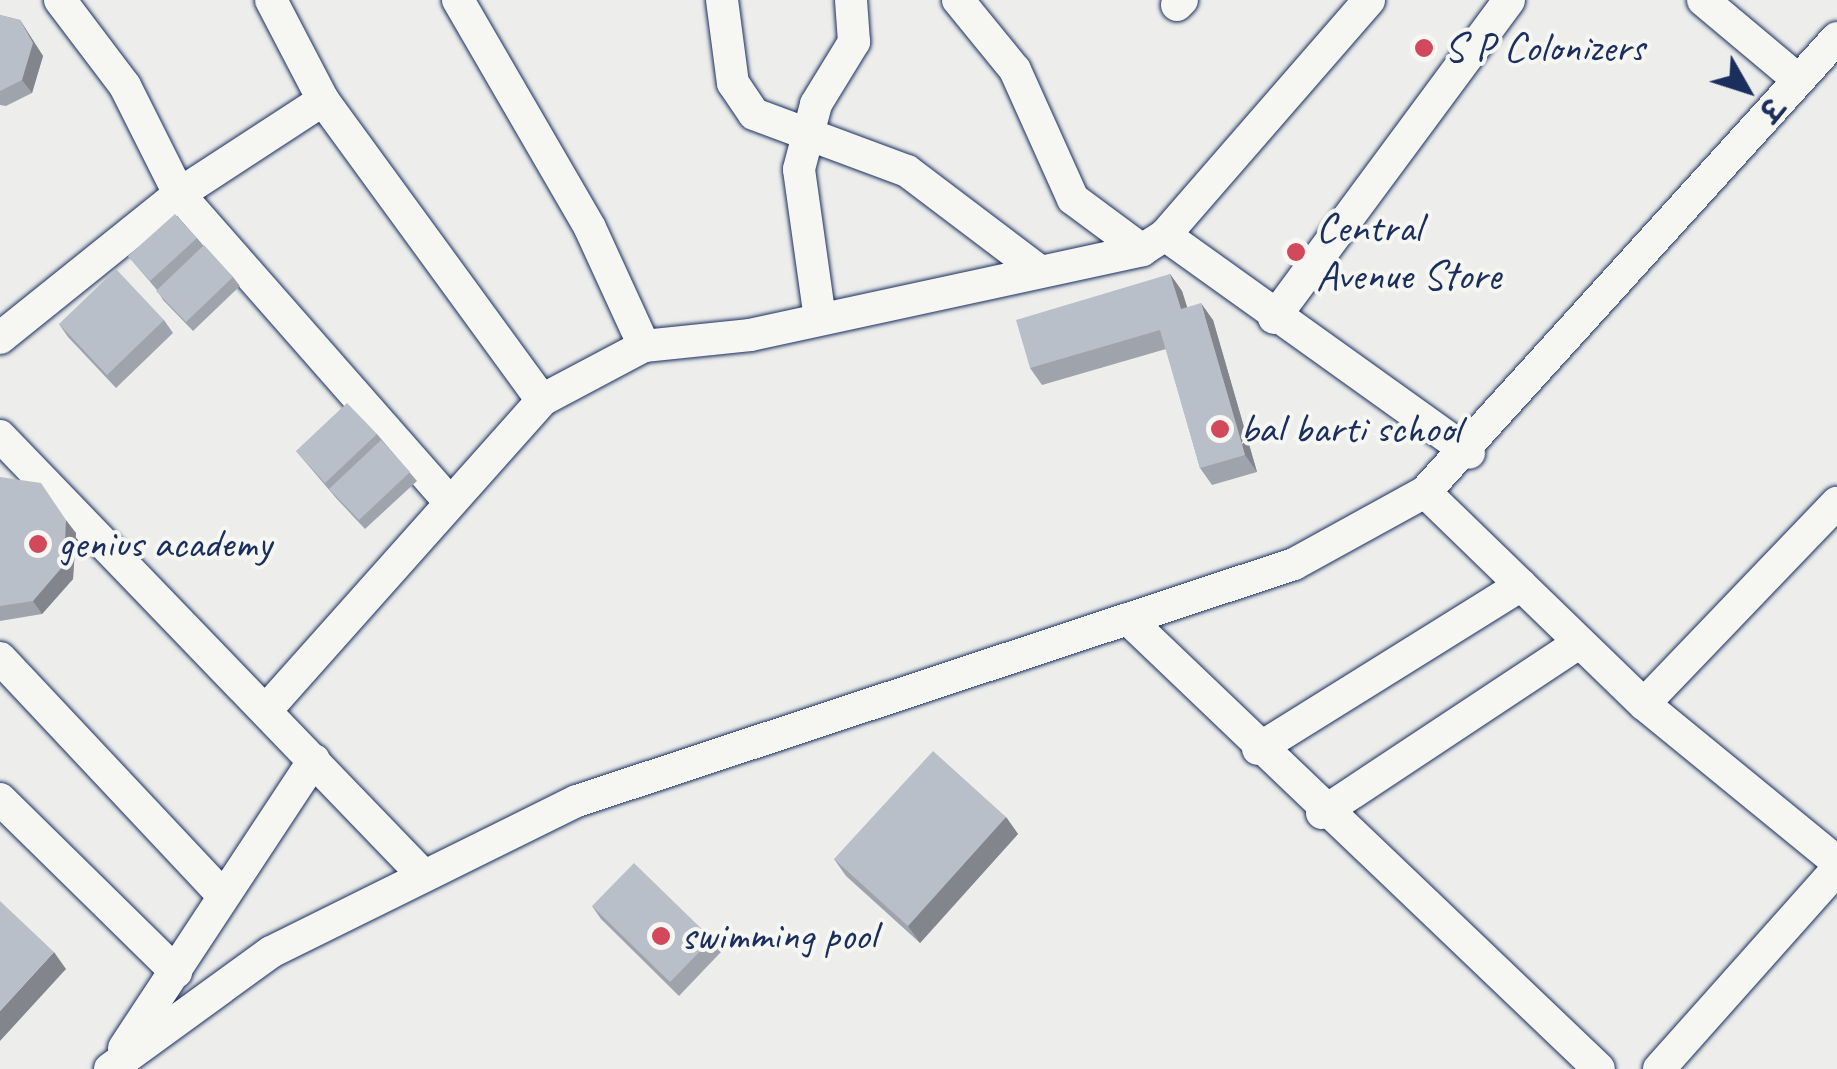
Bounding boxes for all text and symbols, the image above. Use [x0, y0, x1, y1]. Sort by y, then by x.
place label: S P Colonizers [1444, 23, 1644, 73]
marker: S P Colonizers [1413, 37, 1435, 59]
north arrow [1697, 40, 1797, 140]
text: उ [1751, 91, 1790, 127]
place label: Central Avenue Store [1316, 203, 1501, 302]
marker: Central Avenue Store [1285, 241, 1307, 263]
place label: bal barti school [1240, 404, 1462, 454]
marker: bal barti school [1209, 418, 1231, 440]
place label: genius academy [58, 519, 271, 569]
marker: genius academy [27, 533, 49, 555]
place label: swimming pool [681, 911, 876, 961]
marker: swimming pool [650, 925, 672, 947]

